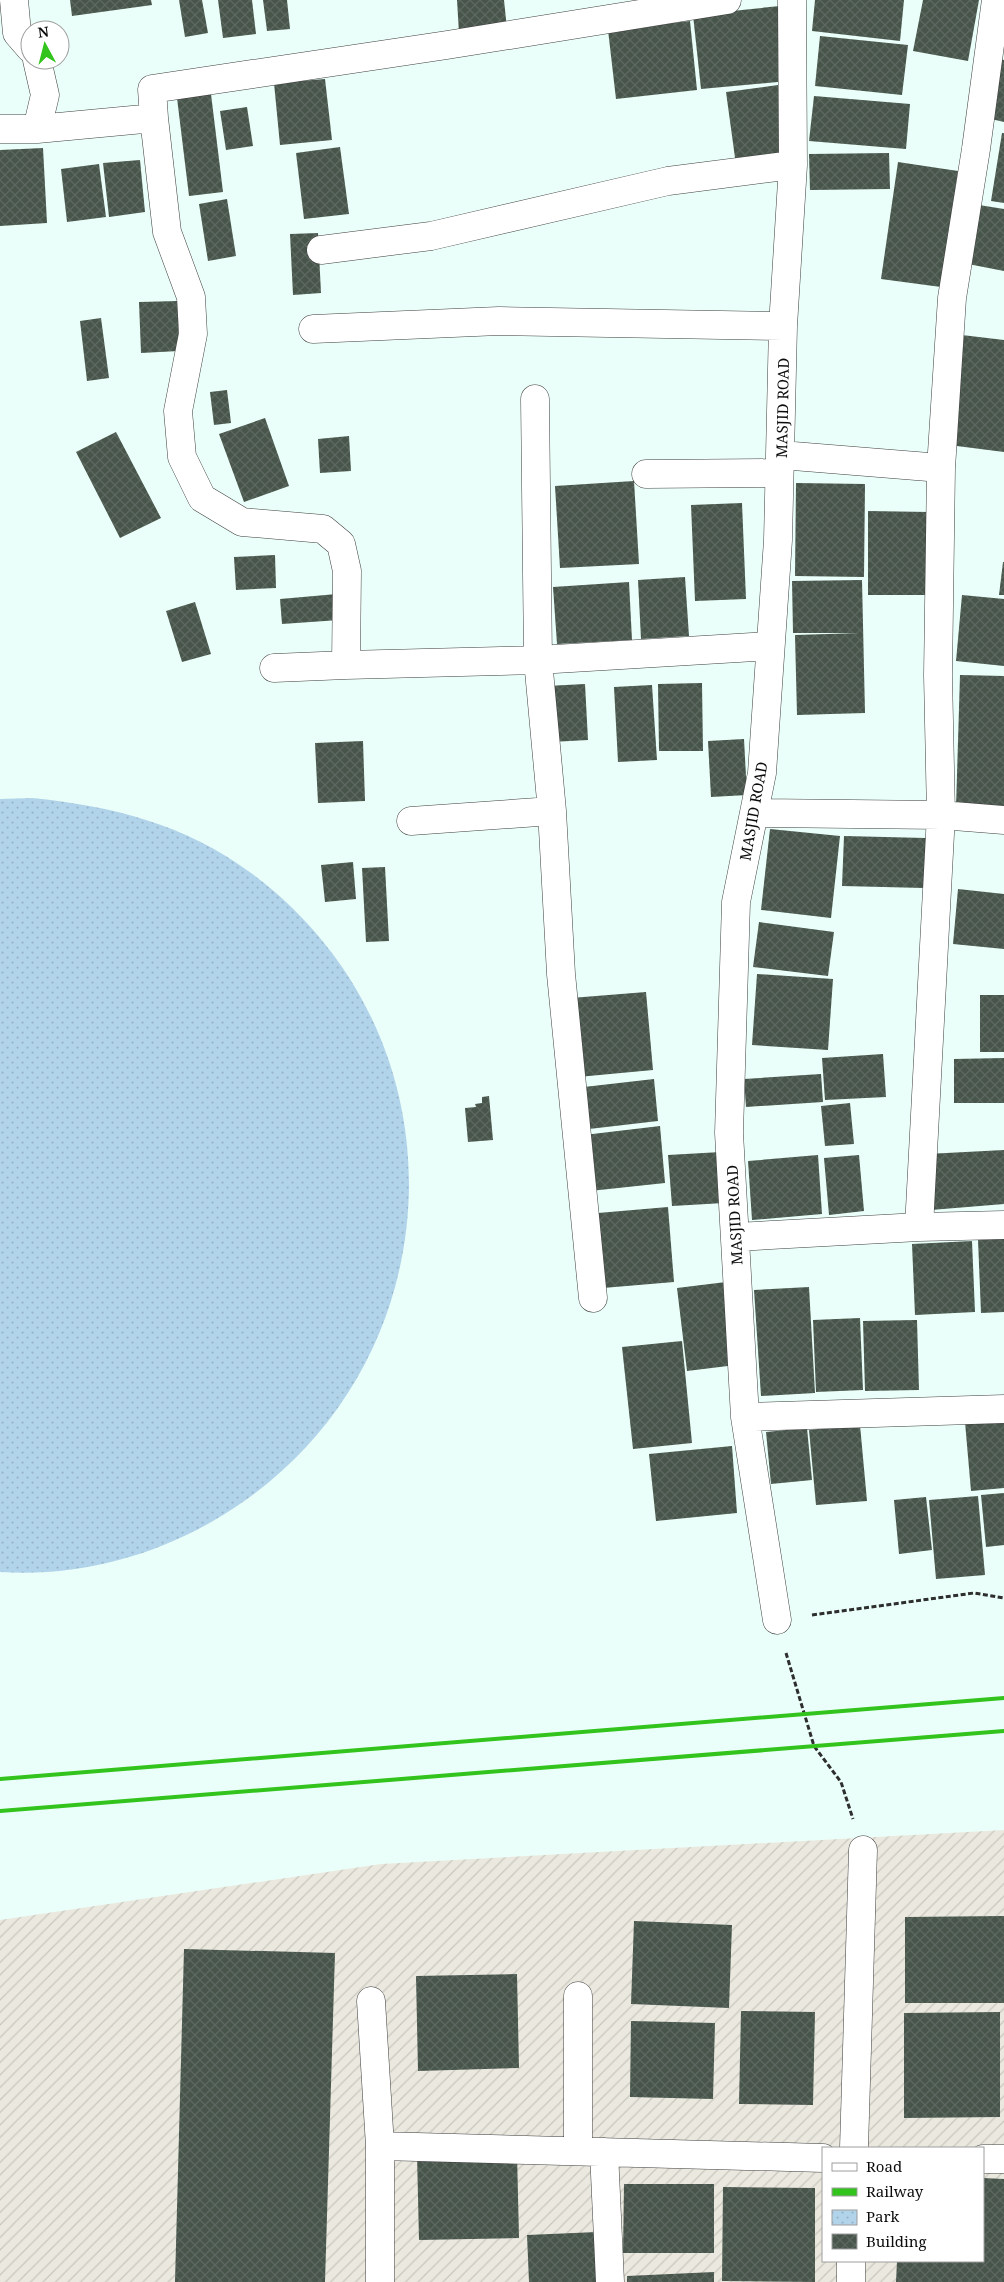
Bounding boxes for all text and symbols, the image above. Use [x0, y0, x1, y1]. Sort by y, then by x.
north arrow [20, 20, 70, 70]
text: N [37, 21, 50, 42]
street label: MASJID ROAD [771, 358, 793, 458]
street label: MASJID ROAD [734, 760, 772, 862]
street label: MASJID ROAD [721, 1164, 747, 1266]
legend [822, 2147, 984, 2262]
text: Road [866, 2156, 902, 2176]
text: Railway [866, 2181, 924, 2201]
text: Park [866, 2206, 900, 2226]
text: Building [866, 2231, 927, 2251]

